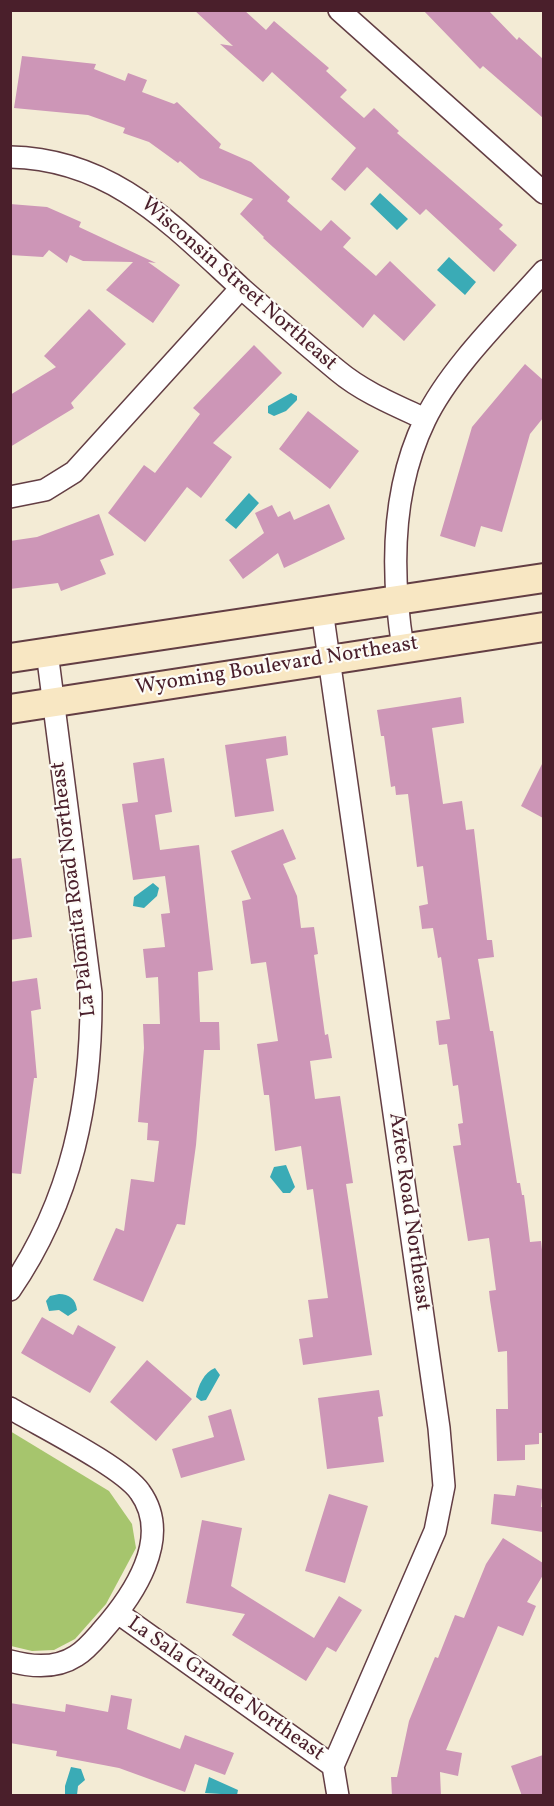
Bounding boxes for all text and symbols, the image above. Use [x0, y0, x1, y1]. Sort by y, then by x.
street label: Wisconsin Street Northeast [135, 193, 341, 377]
street label: Wyoming Boulevard Northeast [134, 632, 420, 702]
street label: La Palomita Road Northeast [47, 760, 103, 1018]
street label: Aztec Road Northeast [382, 1111, 434, 1313]
street label: La Sala Grande Northeast [122, 1612, 328, 1768]

